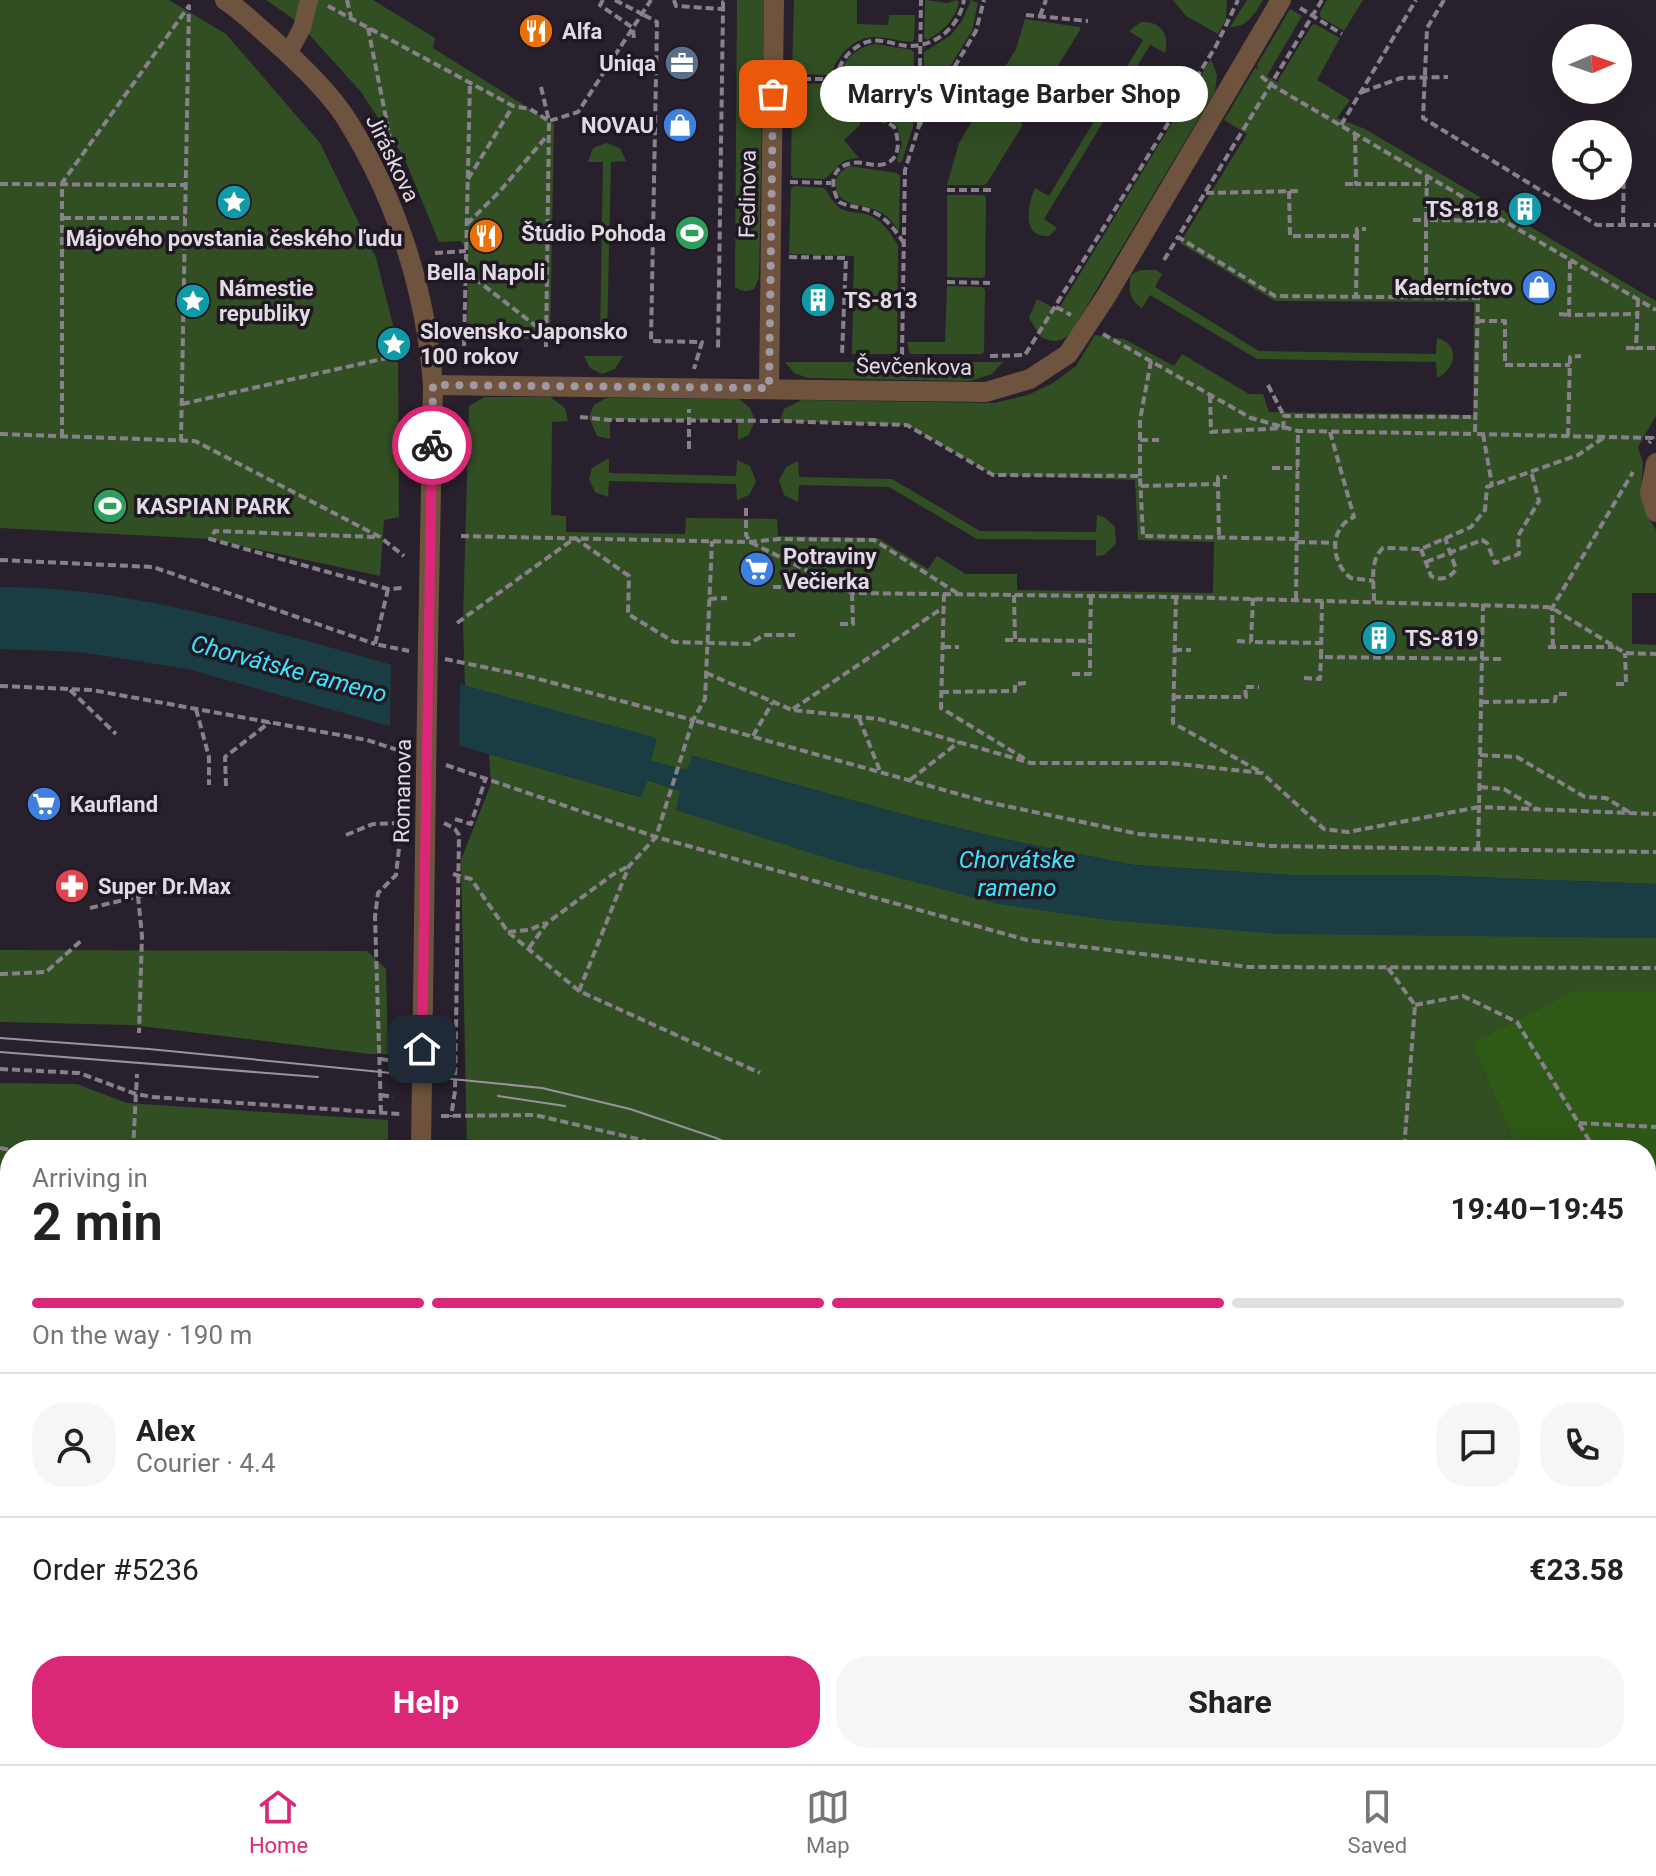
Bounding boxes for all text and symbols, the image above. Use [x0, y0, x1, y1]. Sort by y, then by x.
restaurant icon: Alfa [517, 12, 555, 50]
place label: Alfa [562, 19, 602, 44]
north arrow [1552, 24, 1632, 104]
map controls [1552, 24, 1632, 200]
office icon: Uniqa [663, 44, 701, 82]
place label: Uniqa [599, 51, 656, 76]
pin [739, 60, 807, 128]
callout: Marry's Vintage Barber Shop [821, 66, 1209, 122]
icon: bag [751, 72, 795, 116]
text: Marry's Vintage Barber Shop [847, 79, 1181, 109]
shop icon: NOVAU [661, 106, 699, 144]
street label: Jiráskova [361, 111, 424, 206]
place label: NOVAU [581, 113, 654, 138]
button: locate [1552, 120, 1632, 200]
street label: Fedinova [734, 150, 761, 238]
place icon: Májového povstania českého ľudu [215, 183, 253, 221]
building icon: TS-818 [1506, 190, 1544, 228]
place label: TS-818 [1425, 197, 1499, 222]
sports icon: Štúdio Pohoda [673, 214, 711, 252]
restaurant icon: Bella Napoli [467, 217, 505, 255]
place label: Štúdio Pohoda [521, 221, 666, 246]
place label: Májového povstania českého ľudu [66, 226, 402, 251]
place label: Bella Napoli [427, 260, 545, 285]
shop icon: Kaderníctvo [1520, 268, 1558, 306]
place label: Kaderníctvo [1394, 275, 1513, 300]
place label: Námestie republiky [219, 276, 314, 326]
building icon: TS-813 [799, 281, 837, 319]
place icon: Námestie republiky [174, 282, 212, 320]
place label: TS-813 [844, 288, 918, 313]
place label: Slovensko-Japonsko 100 rokov [420, 319, 628, 369]
place icon: Slovensko-Japonsko 100 rokov [375, 325, 413, 363]
street label: Ševčenkova [856, 352, 972, 380]
courier [392, 405, 472, 485]
icon: bike [410, 423, 454, 467]
sports icon: KASPIAN PARK [91, 487, 129, 525]
place label: KASPIAN PARK [136, 494, 291, 519]
place label: Potraviny Večierka [783, 544, 878, 594]
supermarket icon: Potraviny Večierka [738, 550, 776, 588]
building icon: TS-819 [1360, 619, 1398, 657]
place label: TS-819 [1405, 626, 1479, 651]
water label: Chorvátske rameno [188, 629, 390, 709]
street label: Romanova [389, 739, 416, 843]
supermarket icon: Kaufland [25, 785, 63, 823]
place label: Kaufland [70, 792, 158, 817]
water label: Chorvátske rameno [959, 846, 1075, 902]
pharmacy icon: Super Dr.Max [53, 867, 91, 905]
place label: Super Dr.Max [98, 874, 232, 899]
pin [388, 1015, 456, 1083]
icon: home [400, 1027, 444, 1071]
text: Arriving in [32, 1163, 148, 1193]
text: 19:40–19:45 [1450, 1191, 1624, 1226]
text: 2 min [32, 1192, 163, 1253]
text: On the way · 190 m [32, 1320, 252, 1350]
button: person [32, 1403, 116, 1487]
button: chat [1436, 1403, 1520, 1487]
button: phone [1540, 1403, 1624, 1487]
text: Alex [136, 1413, 196, 1448]
text: Courier · 4.4 [136, 1448, 276, 1478]
text: Order #5236 [32, 1552, 199, 1587]
text: €23.58 [1529, 1552, 1624, 1587]
button: Help [32, 1656, 820, 1748]
button: Share [836, 1656, 1624, 1748]
tab: Home [249, 1785, 308, 1858]
tab: Map [806, 1785, 850, 1858]
tab: Saved [1348, 1785, 1407, 1858]

